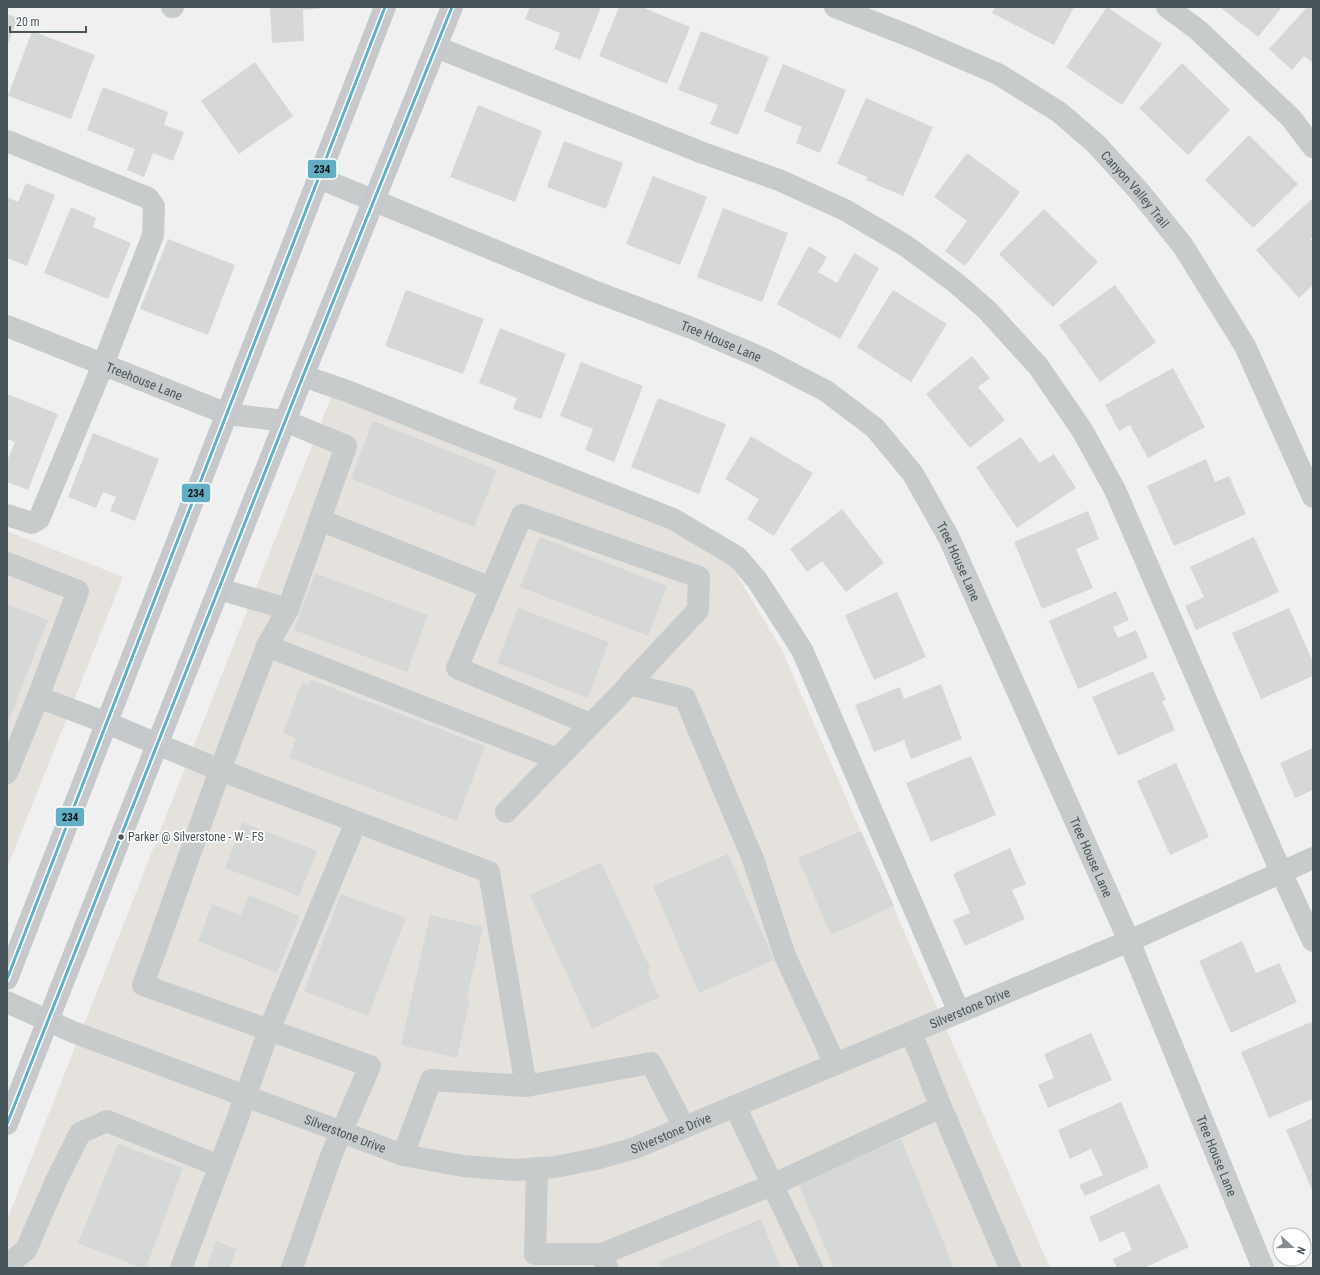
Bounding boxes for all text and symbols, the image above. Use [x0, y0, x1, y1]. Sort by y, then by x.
scale bar [10, 8, 86, 34]
text: 20 m [16, 15, 40, 29]
street label: Canyon Valley Trail [1098, 148, 1173, 231]
line badge: 234 [307, 159, 337, 179]
text: 234 [314, 163, 331, 176]
street label: Tree House Lane [679, 317, 764, 365]
street label: Treehouse Lane [104, 359, 185, 403]
line badge: 234 [181, 483, 211, 503]
text: 234 [188, 487, 205, 500]
street label: Tree House Lane [934, 519, 984, 603]
line badge: 234 [55, 807, 85, 827]
text: 234 [62, 811, 79, 824]
street label: Tree House Lane [1067, 815, 1116, 899]
place label: Parker @ Silverstone - W - FS [128, 830, 264, 844]
marker: Parker @ Silverstone - W - FS [116, 832, 126, 842]
street label: Silverstone Drive [927, 984, 1012, 1031]
street label: Silverstone Drive [629, 1110, 713, 1156]
street label: Silverstone Drive [302, 1111, 388, 1155]
street label: Tree House Lane [1194, 1113, 1240, 1198]
north arrow [1272, 1227, 1312, 1267]
text: N [1294, 1245, 1308, 1256]

